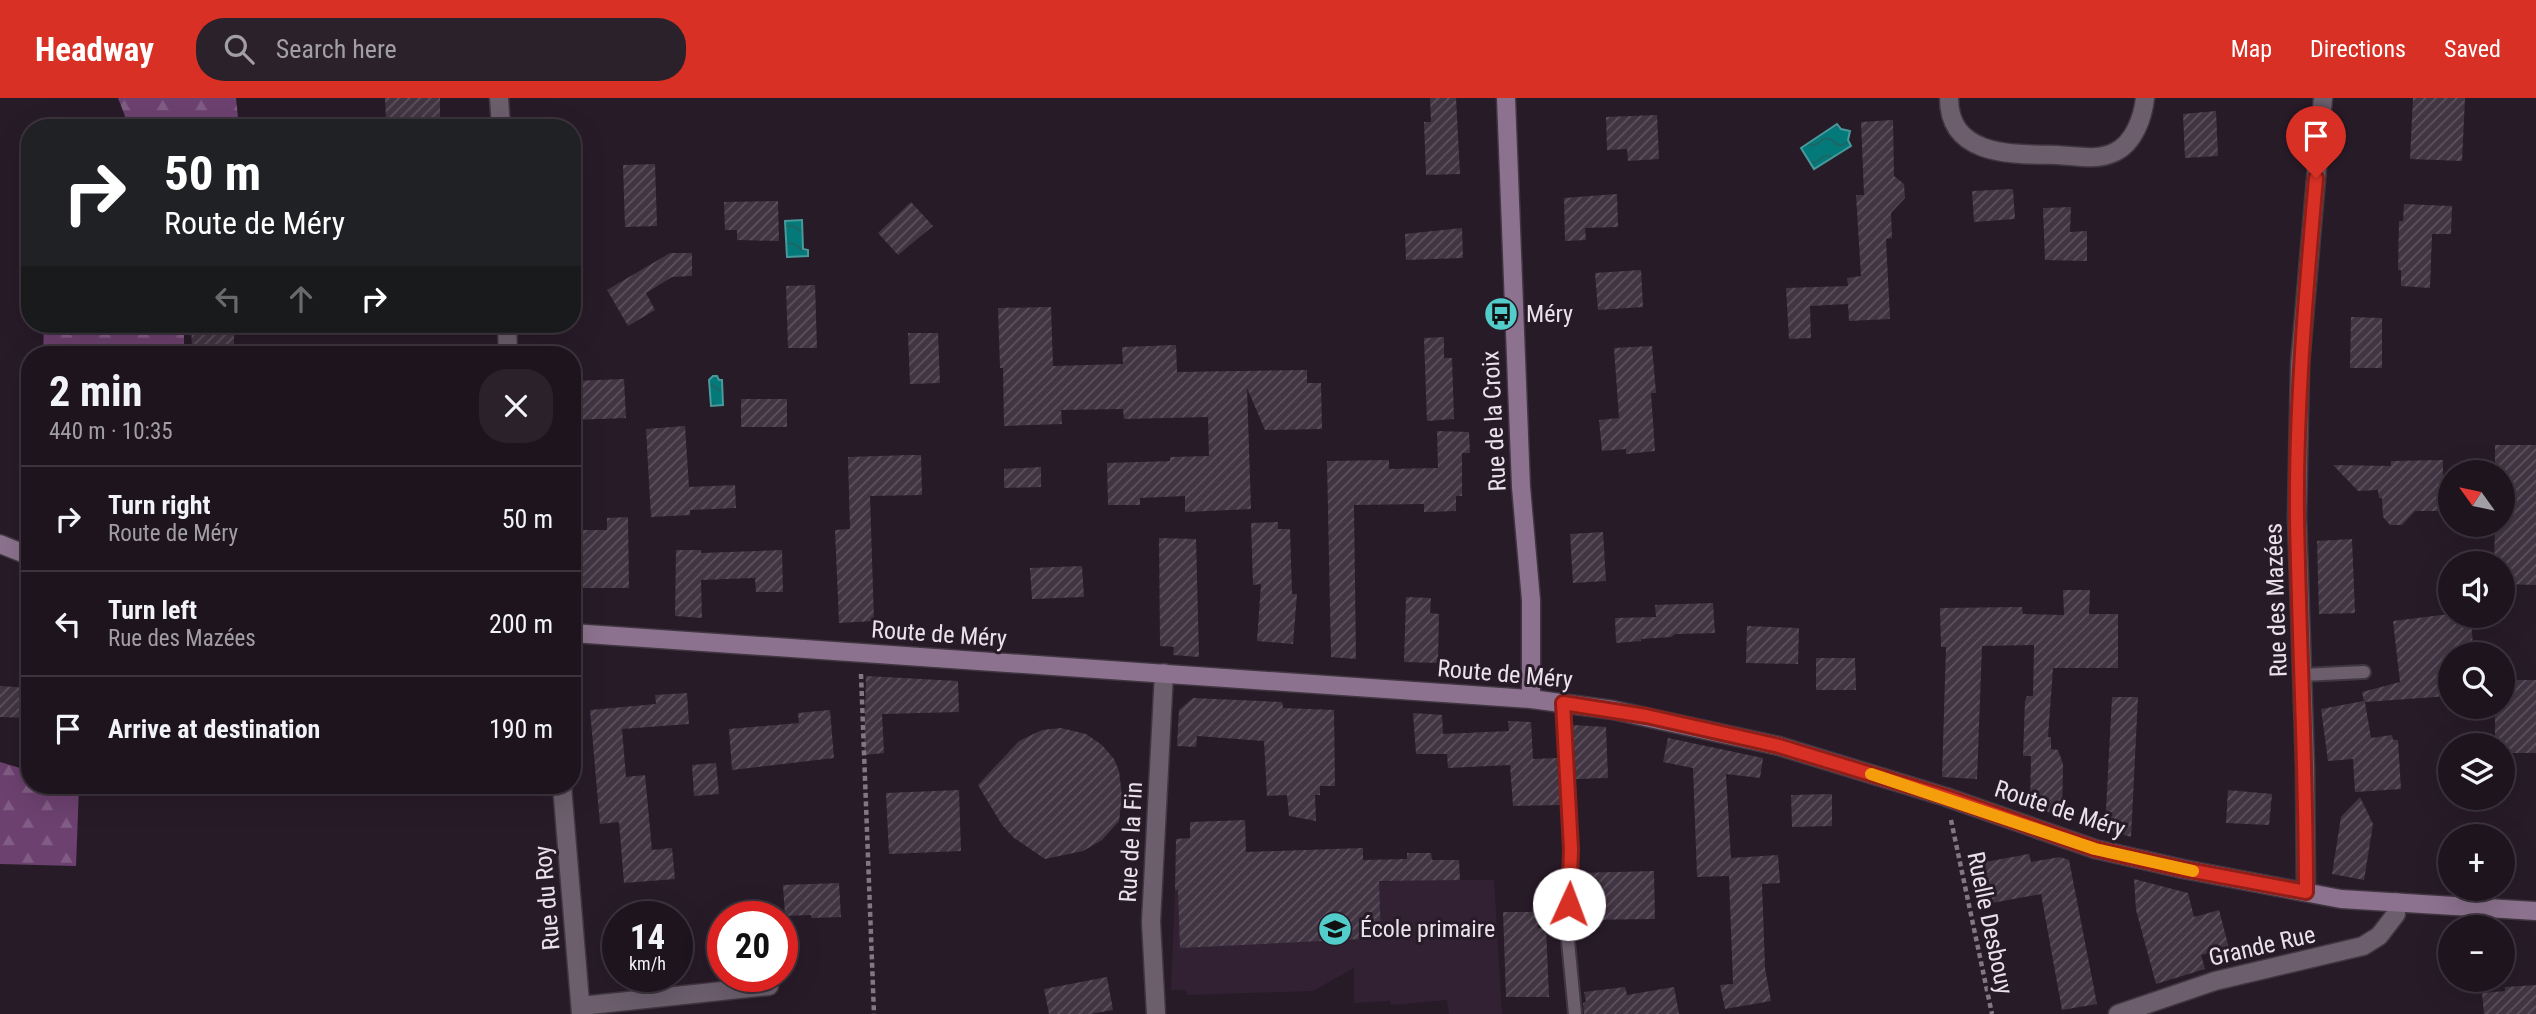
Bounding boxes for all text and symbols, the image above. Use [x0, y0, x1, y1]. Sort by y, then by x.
search box [196, 18, 686, 81]
text: Headway [35, 30, 154, 69]
icon: search [220, 30, 258, 68]
text: Search here [276, 34, 397, 64]
text: Map [2231, 35, 2272, 63]
text: Directions [2310, 35, 2406, 63]
text: Saved [2444, 35, 2501, 63]
pin [2286, 106, 2346, 178]
icon: arrive [2297, 117, 2335, 155]
text: 50 m [164, 145, 261, 202]
icon: right [49, 147, 140, 238]
text: Route de Méry [164, 204, 345, 242]
icon: left [209, 280, 247, 318]
icon: ahead [282, 280, 320, 318]
icon: right [355, 280, 393, 318]
bus stop icon: Méry [1482, 295, 1520, 333]
place label: Méry [1526, 300, 1573, 328]
street label: Rue de la Croix [1476, 350, 1512, 492]
text: 2 min [49, 367, 142, 416]
button: close [479, 369, 553, 443]
text: 440 m · 10:35 [49, 418, 173, 445]
north arrow [2438, 460, 2515, 537]
map controls [2438, 460, 2515, 992]
text: Turn right [108, 490, 210, 520]
icon: right [49, 500, 87, 538]
text: 50 m [502, 504, 553, 534]
text: Route de Méry [108, 520, 238, 547]
street label: Rue des Mazées [2259, 522, 2293, 678]
button: sound [2438, 551, 2515, 628]
text: Turn left [108, 595, 197, 625]
icon: left [49, 605, 87, 643]
text: 200 m [489, 609, 553, 639]
street label: Route de Méry [870, 615, 1008, 653]
text: Rue des Mazées [108, 625, 256, 652]
button: search [2438, 642, 2515, 719]
street label: Route de Méry [1436, 654, 1574, 694]
icon: arrive [49, 710, 87, 748]
text: Arrive at destination [108, 714, 320, 744]
text: 190 m [489, 714, 553, 744]
button: layers [2438, 733, 2515, 810]
street label: Route de Méry [1991, 775, 2129, 843]
street label: Rue de la Fin [1114, 781, 1148, 903]
button: + [2438, 824, 2515, 901]
street label: Rue du Roy [528, 845, 566, 951]
street label: Ruelle Desbouy [1961, 849, 2019, 997]
position arrow [1532, 867, 1606, 941]
speed limit sign: 20 [707, 901, 798, 992]
school or university icon: École primaire [1316, 910, 1354, 948]
place label: École primaire [1360, 915, 1495, 943]
button: − [2438, 915, 2515, 992]
text: 14 [630, 917, 665, 958]
street label: Grande Rue [2206, 920, 2318, 972]
text: km/h [629, 953, 666, 974]

